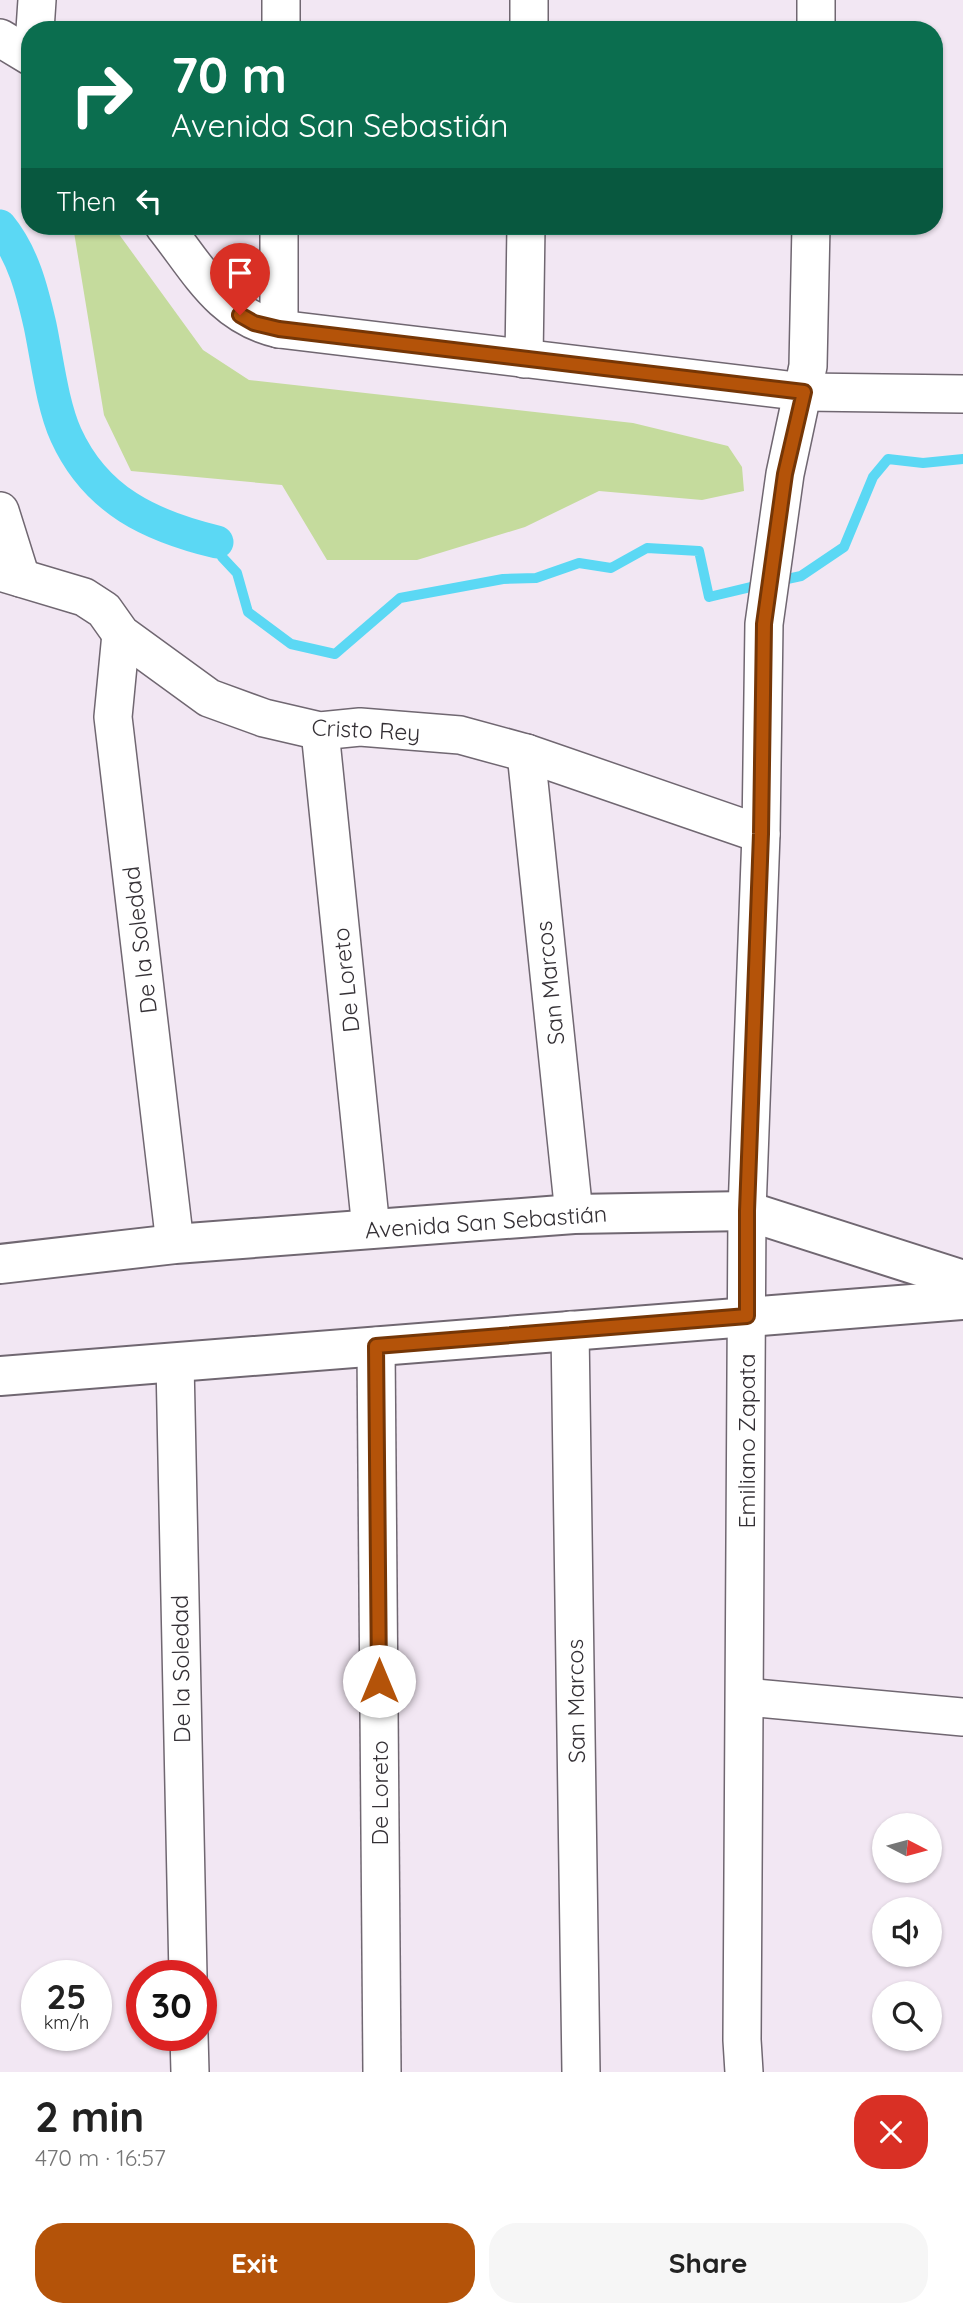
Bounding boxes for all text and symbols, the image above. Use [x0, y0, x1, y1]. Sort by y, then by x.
text: 70 m [171, 44, 287, 105]
icon: right [56, 49, 147, 140]
text: Avenida San Sebastián [171, 105, 509, 145]
icon: left [130, 182, 168, 220]
text: Then [56, 185, 116, 218]
pin [210, 243, 270, 315]
icon: arrive [221, 254, 259, 292]
street label: Cristo Rey [311, 712, 421, 747]
street label: De la Soledad [116, 865, 163, 1015]
street label: San Marcos [529, 920, 570, 1046]
street label: De Loreto [326, 926, 365, 1034]
street label: Avenida San Sebastián [364, 1199, 608, 1244]
street label: Emiliano Zapata [732, 1354, 761, 1528]
street label: De la Soledad [165, 1595, 196, 1743]
street label: San Marcos [560, 1639, 591, 1763]
position arrow [342, 1644, 416, 1718]
street label: De Loreto [365, 1740, 394, 1846]
north arrow [872, 1813, 942, 1883]
map controls [872, 1813, 942, 2051]
button: sound [872, 1897, 942, 1967]
speed limit sign: 30 [126, 1960, 217, 2051]
text: 25 [46, 1974, 87, 2018]
button: search [872, 1981, 942, 2051]
text: km/h [44, 2011, 89, 2034]
text: 2 min [35, 2090, 144, 2143]
button: close [854, 2095, 928, 2169]
text: 470 m · 16:57 [35, 2143, 166, 2172]
button: Exit [35, 2223, 475, 2303]
button: Share [489, 2223, 928, 2303]

